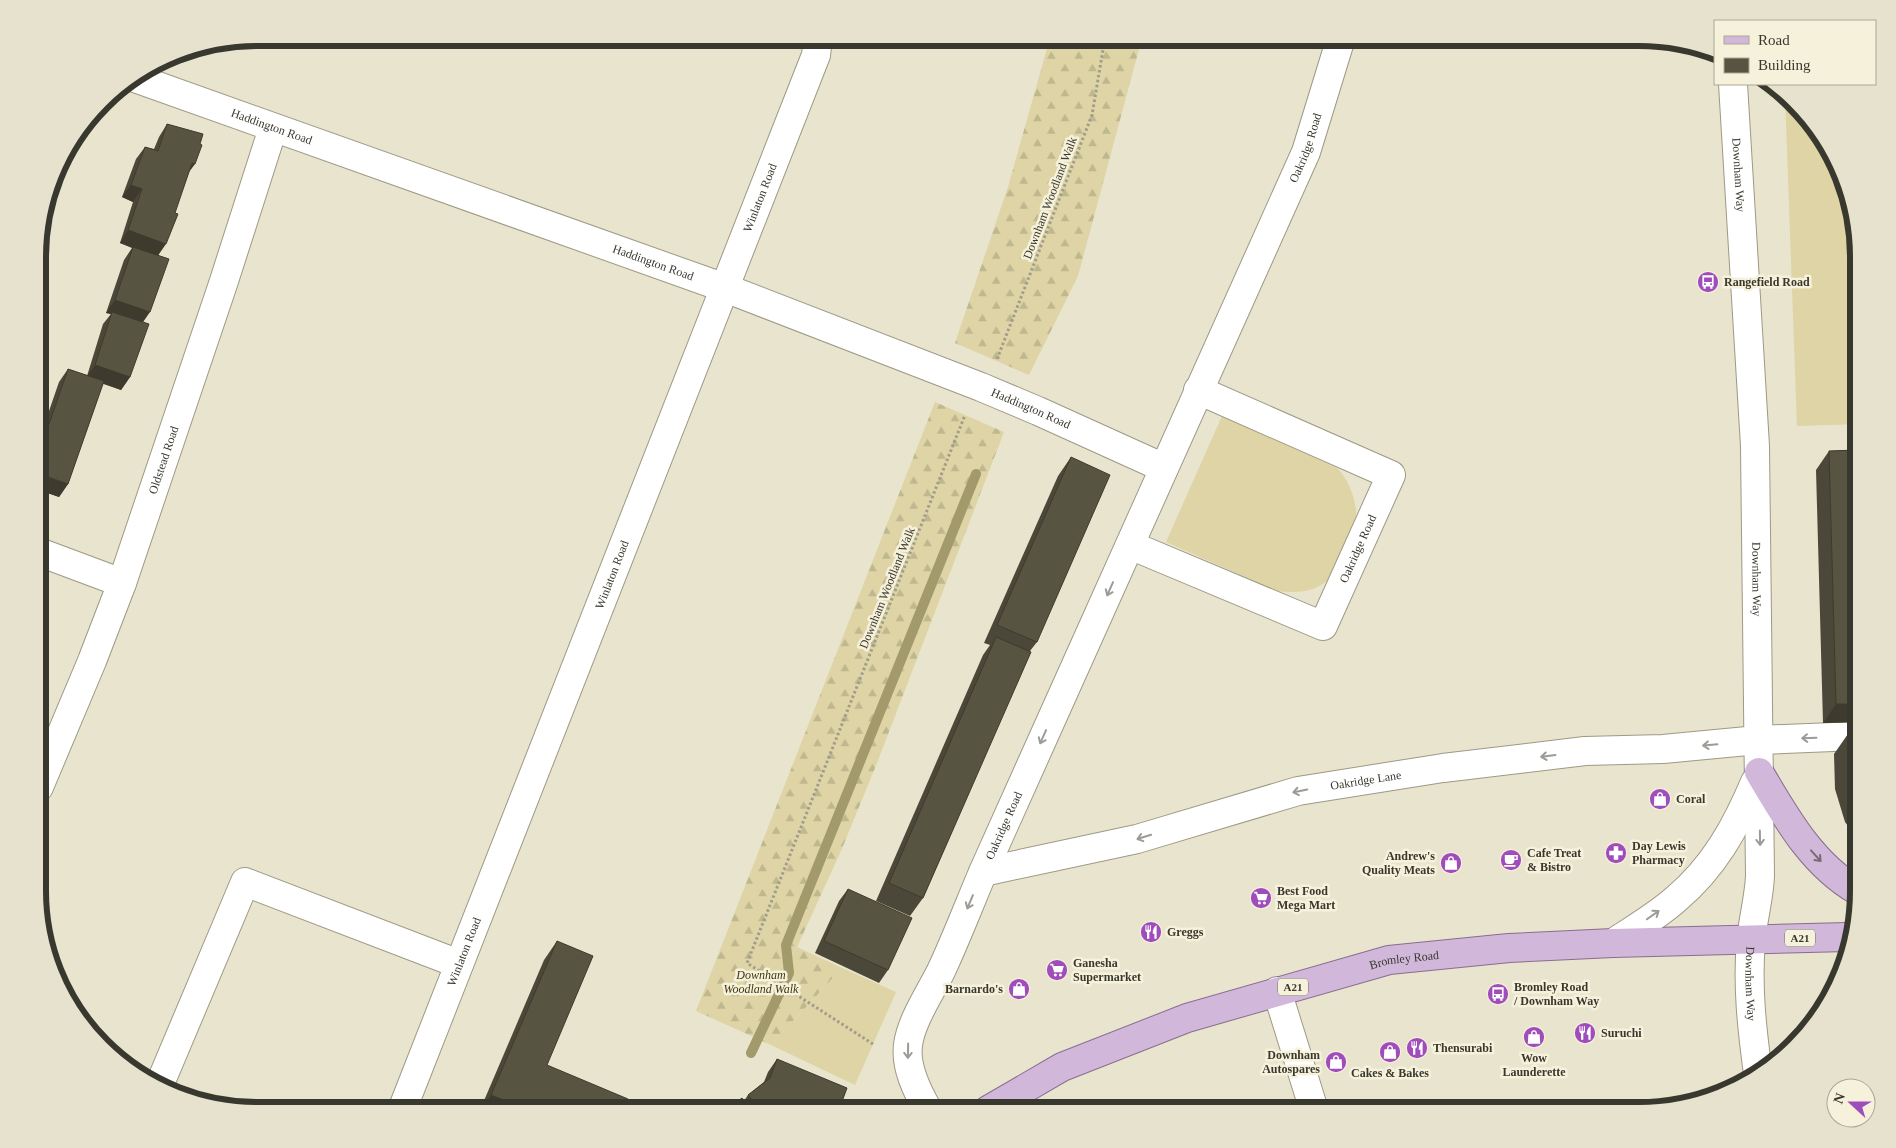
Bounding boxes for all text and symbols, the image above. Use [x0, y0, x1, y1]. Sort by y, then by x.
legend [1714, 20, 1876, 85]
text: Road [1758, 32, 1790, 48]
text: Building [1758, 57, 1811, 73]
street label: Haddington Road [229, 106, 314, 147]
street label: Oakridge Road [1286, 111, 1324, 185]
street label: Downham Woodland Walk [1020, 135, 1080, 261]
street label: Downham Way [1729, 137, 1748, 212]
street label: Winlaton Road [740, 161, 780, 234]
street label: Haddington Road [611, 242, 696, 283]
bus stop icon: Rangefield Road [1696, 270, 1720, 294]
place label: Rangefield Road [1724, 275, 1810, 289]
street label: Haddington Road [989, 385, 1073, 432]
street label: Oldstead Road [146, 424, 182, 496]
street label: Oakridge Road [1336, 513, 1379, 585]
street label: Downham Woodland Walk [856, 525, 918, 651]
street label: Winlaton Road [592, 538, 632, 611]
street label: Downham Way [1749, 542, 1764, 617]
one-way arrow [1105, 581, 1115, 596]
one-way arrow [1038, 729, 1048, 744]
one-way arrow [1802, 733, 1818, 742]
one-way arrow [1702, 740, 1718, 749]
one-way arrow [1540, 751, 1556, 761]
street label: Oakridge Lane [1329, 768, 1402, 793]
one-way arrow [1293, 786, 1309, 796]
shop icon: Coral [1648, 787, 1672, 811]
street label: Oakridge Road [982, 789, 1025, 862]
place label: Coral [1676, 792, 1706, 806]
one-way arrow [1755, 830, 1765, 846]
one-way arrow [1137, 832, 1153, 842]
place label: Day Lewis Pharmacy [1632, 839, 1686, 867]
pharmacy icon: Day Lewis Pharmacy [1604, 841, 1628, 865]
place label: Cafe Treat & Bistro [1527, 846, 1581, 874]
cafe icon: Cafe Treat & Bistro [1499, 848, 1523, 872]
place label: Andrew's Quality Meats [1362, 849, 1435, 877]
one-way arrow [1810, 849, 1822, 862]
shop icon: Andrew's Quality Meats [1439, 851, 1463, 875]
place label: Best Food Mega Mart [1277, 884, 1335, 912]
supermarket icon: Best Food Mega Mart [1249, 886, 1273, 910]
one-way arrow [965, 894, 974, 909]
one-way arrow [1646, 910, 1660, 920]
street label: Winlaton Road [444, 915, 484, 988]
restaurant icon: Greggs [1139, 920, 1163, 944]
place label: Greggs [1167, 925, 1204, 939]
road number: A21 [1785, 930, 1815, 946]
street label: Downham Way [1743, 946, 1759, 1021]
street label: Bromley Road [1368, 948, 1440, 972]
place label: Ganesha Supermarket [1073, 956, 1141, 984]
supermarket icon: Ganesha Supermarket [1045, 958, 1069, 982]
park label: Downham Woodland Walk [724, 968, 799, 996]
shop icon: Barnardo's [1007, 977, 1031, 1001]
road number: A21 [1278, 979, 1308, 996]
place label: Bromley Road / Downham Way [1513, 980, 1599, 1008]
place label: Barnardo's [945, 982, 1003, 996]
bus stop icon: Bromley Road / Downham Way [1486, 982, 1510, 1006]
restaurant icon: Suruchi [1573, 1021, 1597, 1045]
shop icon: Wow Launderette [1522, 1025, 1546, 1049]
place label: Suruchi [1601, 1026, 1642, 1040]
restaurant icon: Thensurabi [1405, 1036, 1429, 1060]
shop icon: Cakes & Bakes [1378, 1040, 1402, 1064]
place label: Thensurabi [1433, 1041, 1493, 1055]
one-way arrow [903, 1042, 913, 1059]
place label: Downham Autospares [1262, 1048, 1320, 1076]
shop icon: Downham Autospares [1324, 1050, 1348, 1074]
place label: Wow Launderette [1502, 1051, 1566, 1079]
place label: Cakes & Bakes [1351, 1066, 1429, 1080]
north arrow [1826, 1078, 1876, 1128]
text: N [1831, 1091, 1848, 1106]

